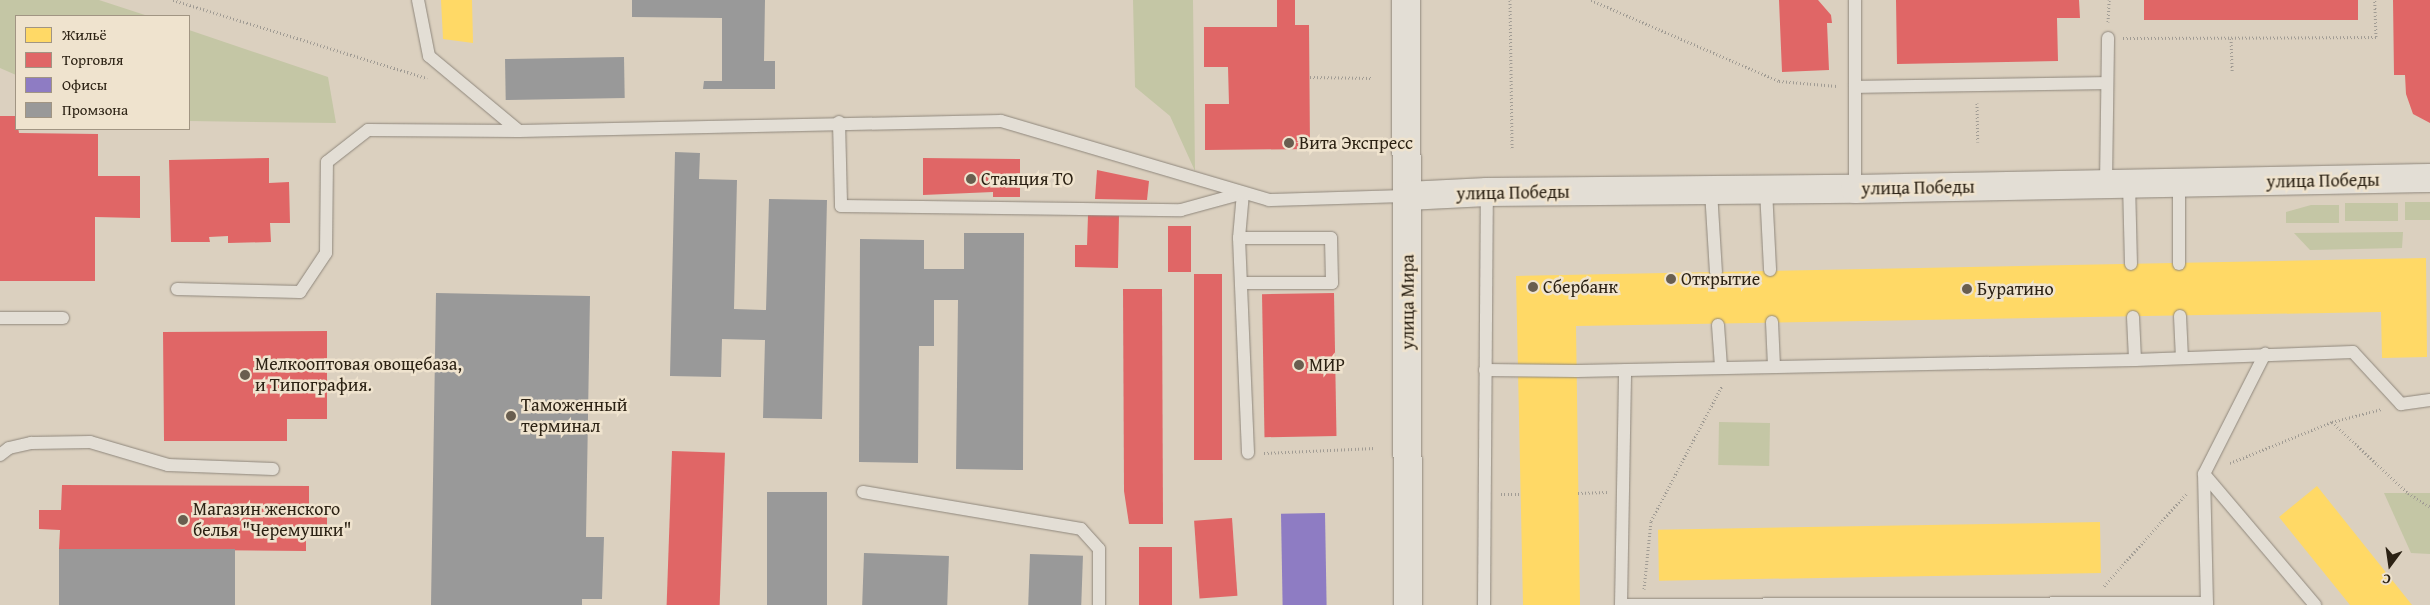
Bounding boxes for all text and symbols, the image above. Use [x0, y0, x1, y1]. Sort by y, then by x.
legend [15, 15, 190, 130]
text: Жильё [62, 24, 107, 45]
text: Торговля [62, 49, 123, 70]
text: Офисы [62, 74, 107, 95]
text: Промзона [62, 99, 128, 120]
place label: Вита Экспресс [1299, 132, 1413, 154]
marker: Вита Экспресс [1283, 137, 1295, 149]
place label: Станция ТО [981, 168, 1074, 190]
street label: улица Победы [2266, 169, 2380, 193]
marker: Станция ТО [965, 173, 977, 185]
street label: улица Победы [1861, 176, 1975, 200]
street label: улица Победы [1456, 181, 1570, 205]
street label: улица Мира [1397, 254, 1419, 350]
place label: Открытие [1681, 268, 1760, 290]
marker: Открытие [1665, 273, 1677, 285]
place label: Сбербанк [1543, 276, 1618, 298]
place label: Буратино [1977, 278, 2054, 300]
marker: Сбербанк [1527, 281, 1539, 293]
marker: Буратино [1961, 283, 1973, 295]
place label: Мелкооптовая овощебаза, и Типография. [255, 354, 462, 396]
place label: МИР [1309, 354, 1345, 376]
marker: МИР [1293, 359, 1305, 371]
marker: Мелкооптовая овощебаза, и Типография. [239, 369, 251, 381]
place label: Таможенный терминал [521, 395, 628, 438]
marker: Таможенный терминал [505, 410, 517, 422]
place label: Магазин женского белья "Черемушки" [193, 499, 351, 542]
marker: Магазин женского белья "Черемушки" [177, 514, 189, 526]
north arrow [2365, 540, 2415, 590]
text: С [2380, 569, 2393, 590]

